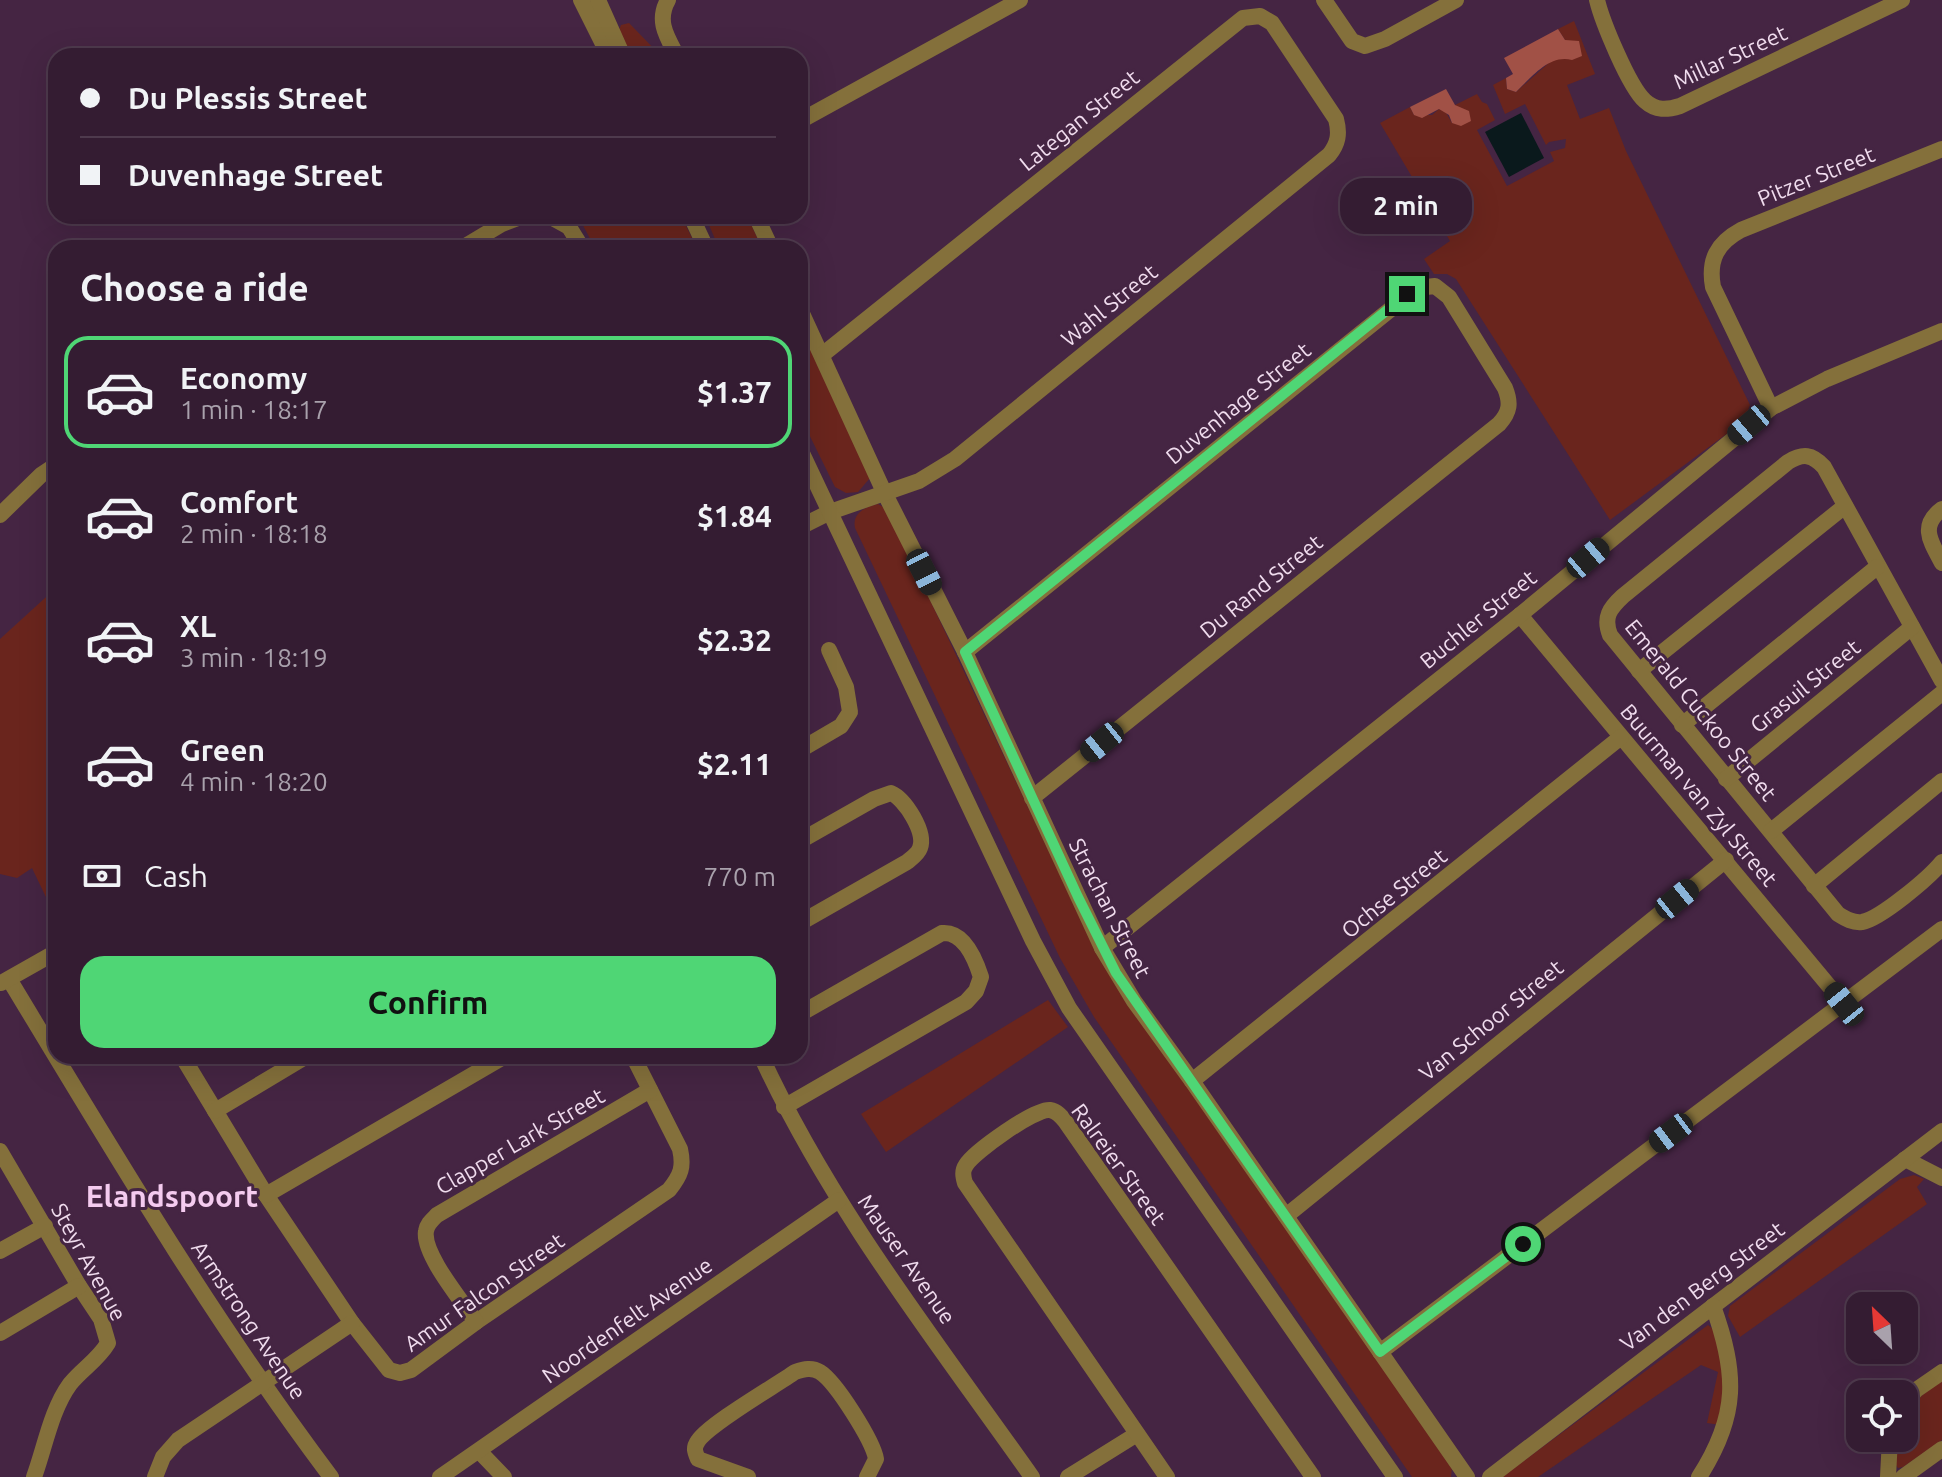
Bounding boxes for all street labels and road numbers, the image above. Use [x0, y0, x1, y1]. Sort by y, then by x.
street label: Millar Street [1669, 19, 1791, 94]
street label: Lategan Street [1014, 64, 1144, 175]
street label: Pitzer Street [1754, 141, 1878, 210]
street label: Wahl Street [1056, 258, 1162, 351]
street label: Duvenhage Street [1160, 336, 1315, 469]
street label: Du Rand Street [1195, 528, 1327, 643]
street label: Buchler Street [1415, 564, 1541, 673]
street label: Emerald Cuckoo Street [1621, 614, 1782, 806]
street label: Grasuil Street [1745, 634, 1865, 737]
street label: Buurman van Zyl Street [1616, 699, 1783, 891]
street label: Strachan Street [1065, 834, 1156, 982]
street label: Ochse Street [1336, 842, 1452, 943]
street label: Van Schoor Street [1414, 954, 1568, 1085]
street label: Clapper Lark Street [431, 1082, 609, 1199]
street label: Ralreier Street [1067, 1098, 1172, 1229]
street label: Mauser Avenue [854, 1189, 961, 1328]
street label: Steyr Avenue [47, 1199, 132, 1325]
street label: Van den Berg Street [1615, 1216, 1789, 1355]
street label: Amur Falcon Street [399, 1227, 569, 1356]
street label: Armstrong Avenue [187, 1236, 312, 1404]
street label: Noordenfelt Avenue [537, 1252, 716, 1388]

